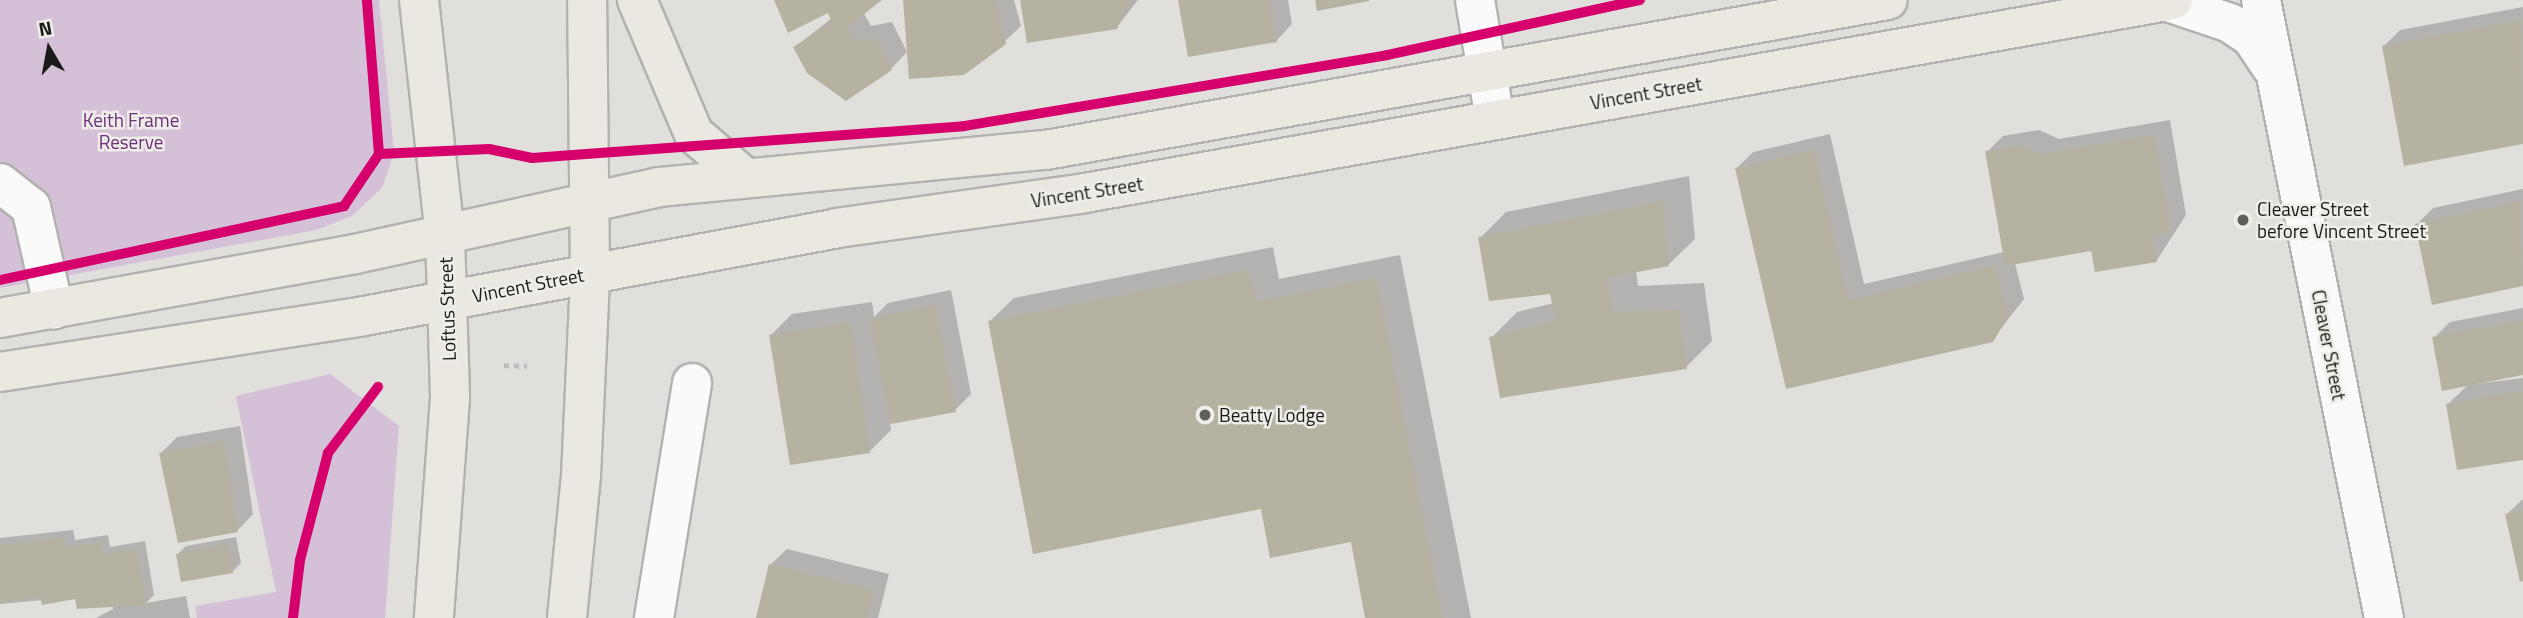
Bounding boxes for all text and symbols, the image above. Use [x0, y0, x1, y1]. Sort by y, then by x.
text: N [36, 12, 54, 43]
north arrow [14, 14, 84, 84]
street label: Vincent Street [1588, 72, 1704, 114]
park label: Keith Frame Reserve [83, 109, 179, 153]
street label: Vincent Street [1029, 172, 1145, 212]
place label: Cleaver Street before Vincent Street [2257, 198, 2426, 242]
marker: Cleaver Street before Vincent Street [2235, 212, 2251, 228]
street label: Loftus Street [434, 257, 460, 361]
street label: Vincent Street [470, 263, 586, 307]
street label: Cleaver Street [2307, 288, 2351, 402]
place label: Beatty Lodge [1219, 404, 1325, 426]
marker: Beatty Lodge [1197, 407, 1213, 423]

